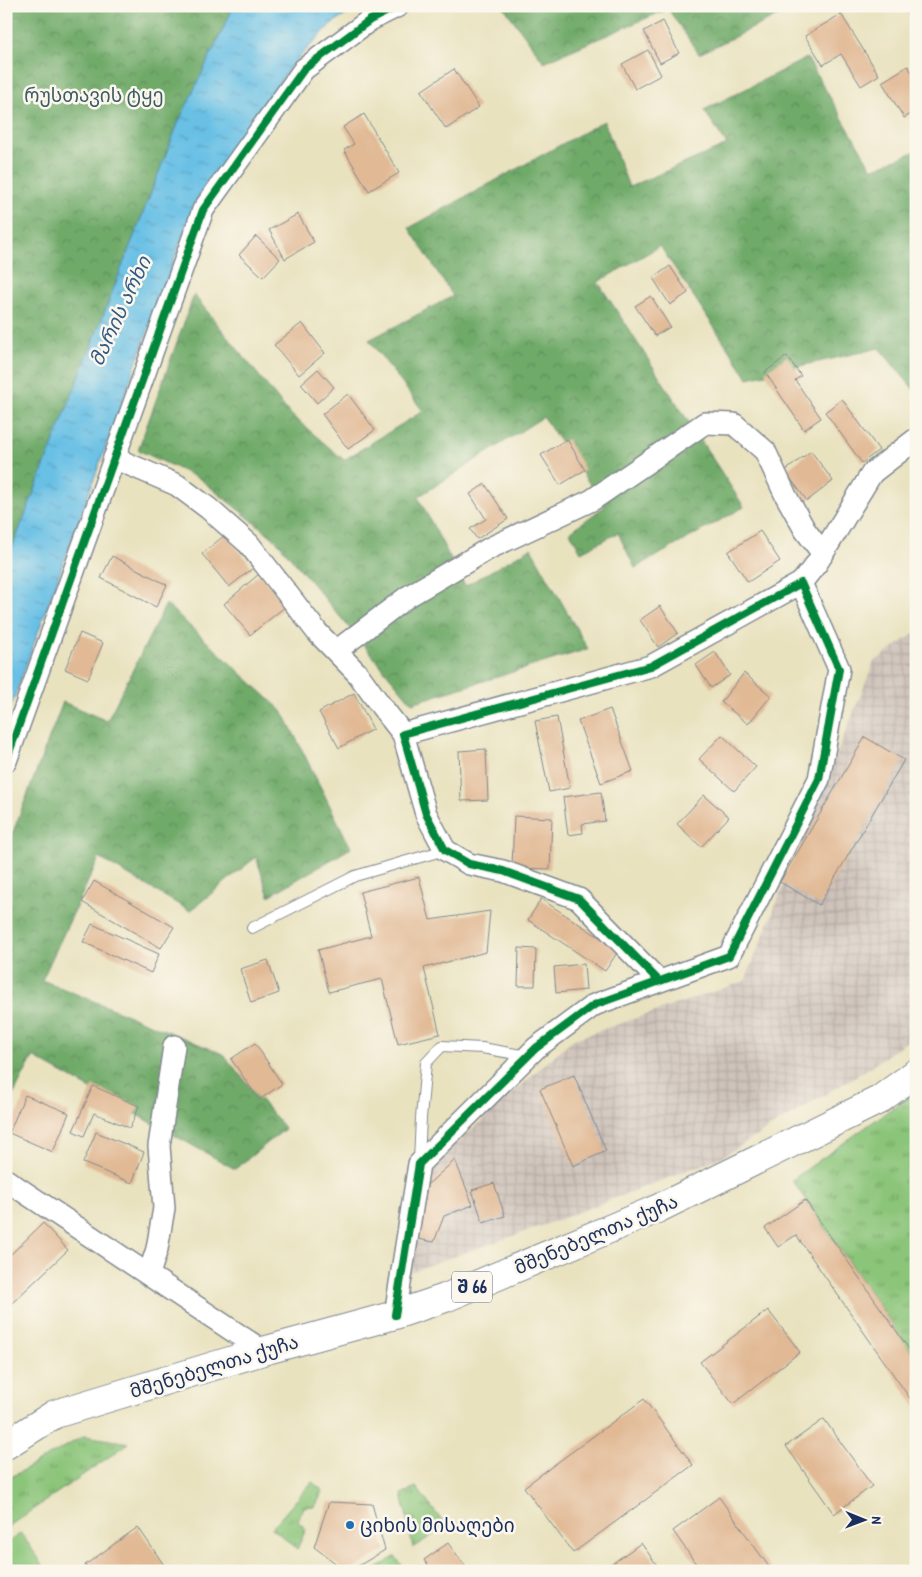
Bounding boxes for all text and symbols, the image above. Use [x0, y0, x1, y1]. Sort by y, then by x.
park label: რუსთავის ტყე [24, 82, 164, 108]
water label: მარის არხი [82, 250, 157, 370]
street label: მშენებელთა ქუჩა [510, 1188, 682, 1280]
road number: შ 66 [452, 1272, 492, 1302]
street label: მშენებელთა ქუჩა [126, 1328, 302, 1404]
north arrow [840, 1494, 890, 1544]
place label: ციხის მისაღები [360, 1512, 515, 1538]
text: N [868, 1516, 887, 1525]
marker: ციხის მისაღები [344, 1519, 356, 1531]

